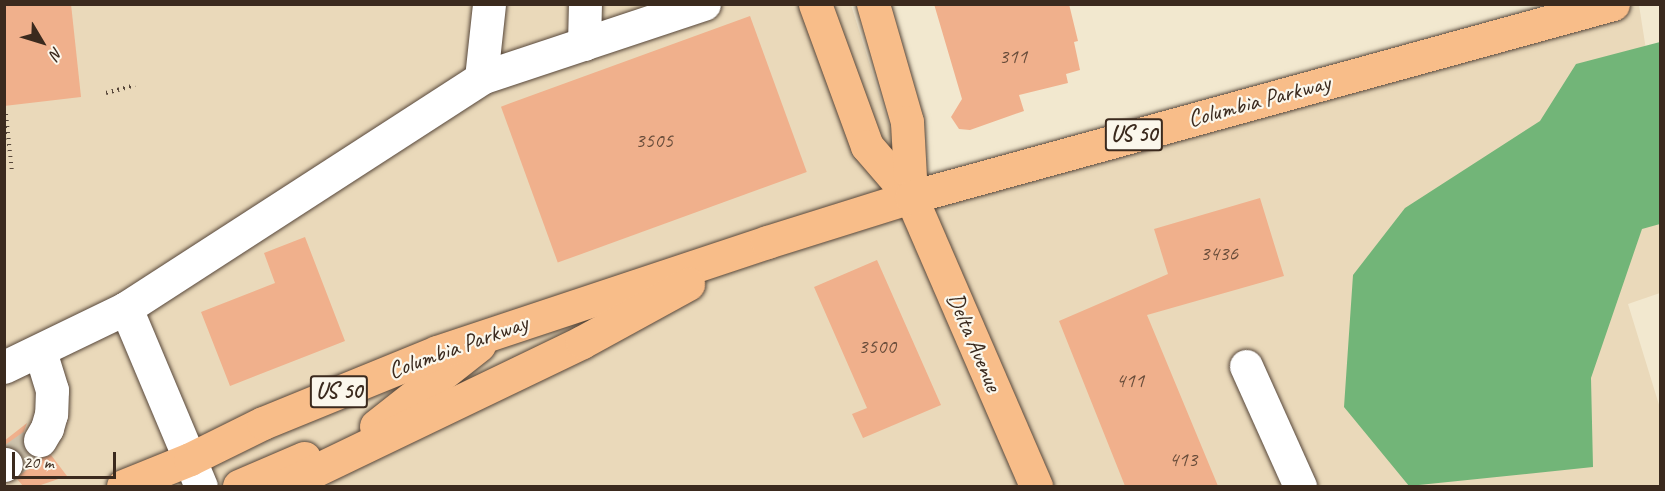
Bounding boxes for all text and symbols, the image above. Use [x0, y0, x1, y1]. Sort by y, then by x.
north arrow [12, 12, 72, 72]
text: N [45, 43, 67, 63]
house number: 311 [999, 43, 1027, 69]
street label: Columbia Parkway [1184, 68, 1334, 134]
road number: US 50 [1104, 116, 1164, 154]
house number: 3505 [635, 127, 673, 153]
house number: 3436 [1200, 240, 1238, 266]
street label: Delta Avenue [940, 288, 1008, 396]
street label: Columbia Parkway [384, 308, 532, 386]
house number: 3500 [858, 333, 896, 359]
house number: 411 [1116, 367, 1144, 393]
road number: US 50 [309, 373, 369, 411]
scale bar [15, 440, 118, 478]
house number: 413 [1169, 446, 1197, 472]
text: 20 m [23, 451, 54, 473]

